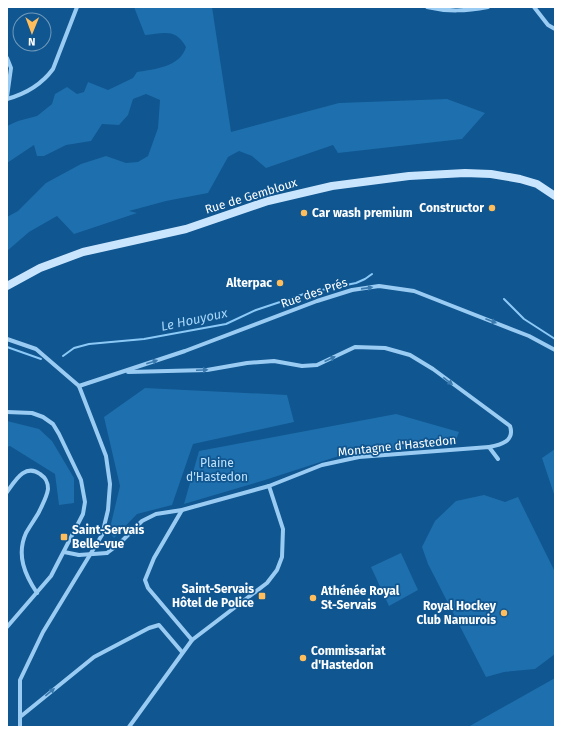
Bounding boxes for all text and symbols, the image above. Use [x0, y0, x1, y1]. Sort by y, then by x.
north arrow [12, 12, 52, 52]
text: N [28, 35, 36, 48]
street label: Rue de Gembloux [203, 175, 299, 217]
place label: Constructor [419, 201, 484, 215]
marker: Constructor [487, 203, 497, 213]
place label: Car wash premium [312, 206, 413, 220]
marker: Car wash premium [299, 208, 309, 218]
street label: Rue des Prés [279, 275, 350, 311]
place label: Alterpac [225, 276, 272, 290]
marker: Alterpac [275, 278, 285, 288]
one-way arrow [361, 285, 373, 291]
water label: Le Houyoux [160, 305, 229, 334]
one-way arrow [485, 318, 497, 324]
one-way arrow [324, 356, 335, 362]
one-way arrow [146, 359, 158, 365]
one-way arrow [196, 367, 209, 373]
one-way arrow [443, 376, 454, 385]
street label: Montagne d'Hastedon [337, 433, 457, 459]
park label: Plaine d'Hastedon [186, 456, 248, 484]
place label: Saint-Servais Belle-vue [72, 523, 144, 551]
marker: Saint-Servais Belle-vue [59, 532, 69, 542]
place label: Saint-Servais Hôtel de Police [172, 582, 254, 610]
place label: Athénée Royal St-Servais [320, 584, 400, 612]
marker: Saint-Servais Hôtel de Police [257, 591, 267, 601]
marker: Athénée Royal St-Servais [308, 593, 318, 603]
place label: Royal Hockey Club Namurois [417, 599, 497, 627]
marker: Royal Hockey Club Namurois [499, 608, 509, 618]
place label: Commissariat d'Hastedon [311, 644, 386, 672]
marker: Commissariat d'Hastedon [298, 653, 308, 663]
one-way arrow [45, 688, 56, 697]

